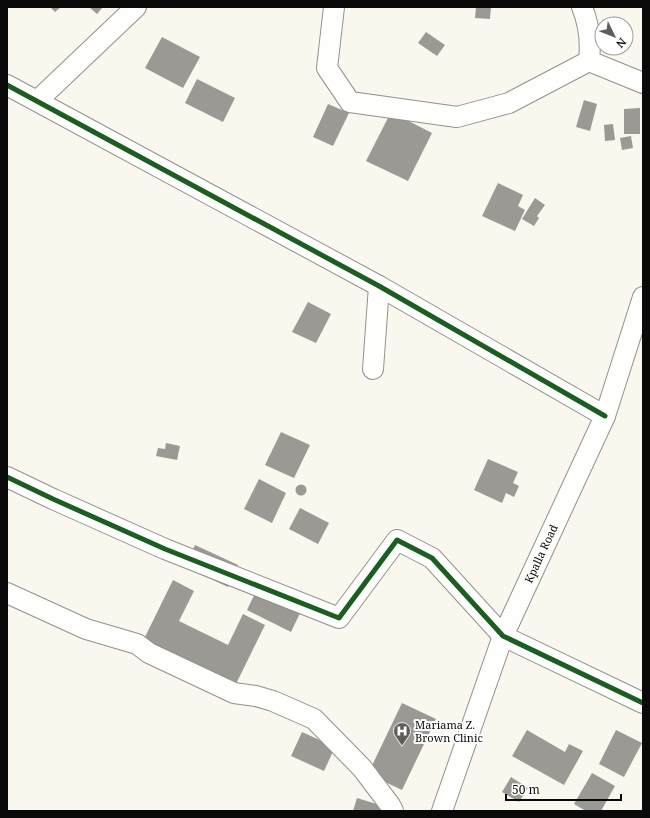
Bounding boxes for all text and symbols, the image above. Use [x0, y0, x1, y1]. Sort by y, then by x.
north arrow [594, 16, 634, 56]
text: N [613, 35, 630, 52]
street label: Kpalla Road [521, 522, 561, 585]
place label: Mariama Z. Brown Clinic [415, 717, 483, 745]
hospital icon: Mariama Z. Brown Clinic [392, 721, 412, 746]
scale bar [506, 776, 621, 802]
text: 50 m [512, 781, 540, 798]

